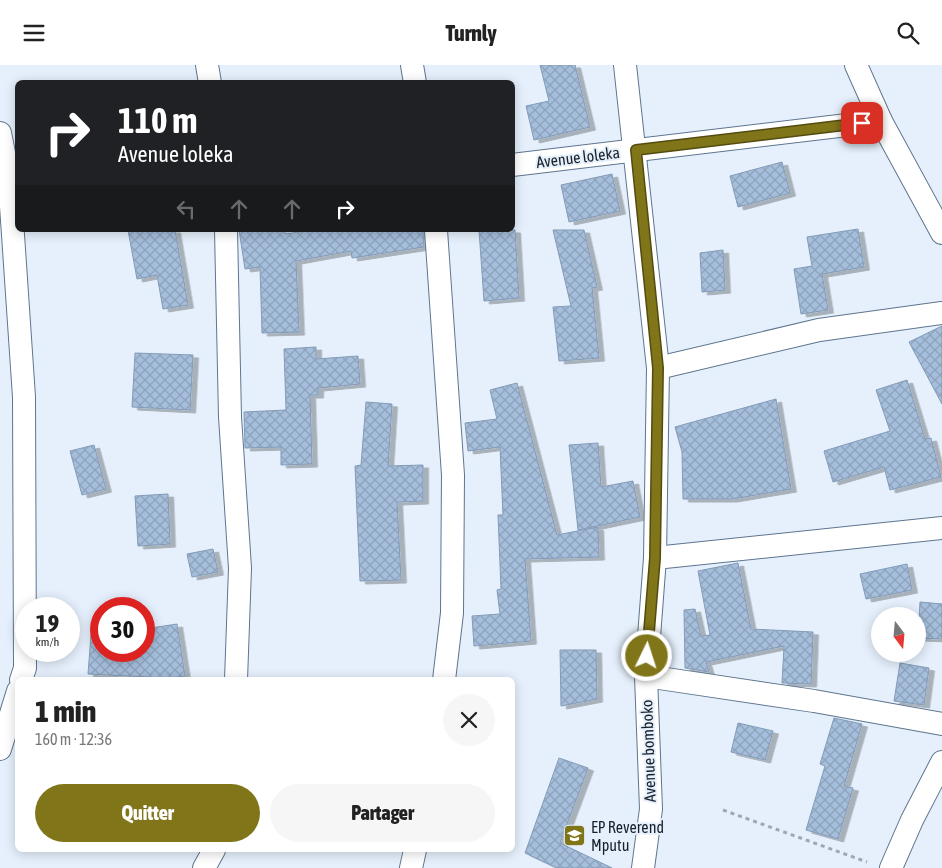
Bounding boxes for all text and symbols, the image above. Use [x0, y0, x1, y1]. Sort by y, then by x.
icon: menu [20, 19, 48, 47]
icon: search [894, 19, 922, 47]
text: Turnly [445, 20, 497, 46]
icon: right [35, 100, 100, 165]
text: 110 m [118, 100, 197, 140]
pin [841, 102, 883, 144]
icon: arrive [848, 109, 876, 137]
text: Avenue loleka [118, 141, 233, 167]
street label: Avenue loleka [535, 143, 621, 171]
icon: left [172, 195, 200, 223]
icon: ahead [225, 195, 253, 223]
icon: ahead [278, 195, 306, 223]
icon: right [331, 195, 359, 223]
speed limit sign: 30 [90, 597, 155, 662]
north arrow [871, 607, 926, 663]
map controls [871, 607, 926, 662]
text: 19 [36, 609, 59, 637]
position arrow [620, 629, 672, 681]
text: km/h [36, 635, 59, 649]
text: 1 min [35, 694, 96, 728]
button: close [443, 694, 495, 746]
street label: Avenue bomboko [637, 699, 659, 803]
text: 160 m · 12:36 [35, 730, 112, 748]
button: Quitter [35, 784, 260, 842]
button: Partager [270, 784, 495, 842]
place label: EP Reverend Mputu [591, 818, 664, 855]
school or university icon: EP Reverend Mputu [563, 824, 587, 848]

